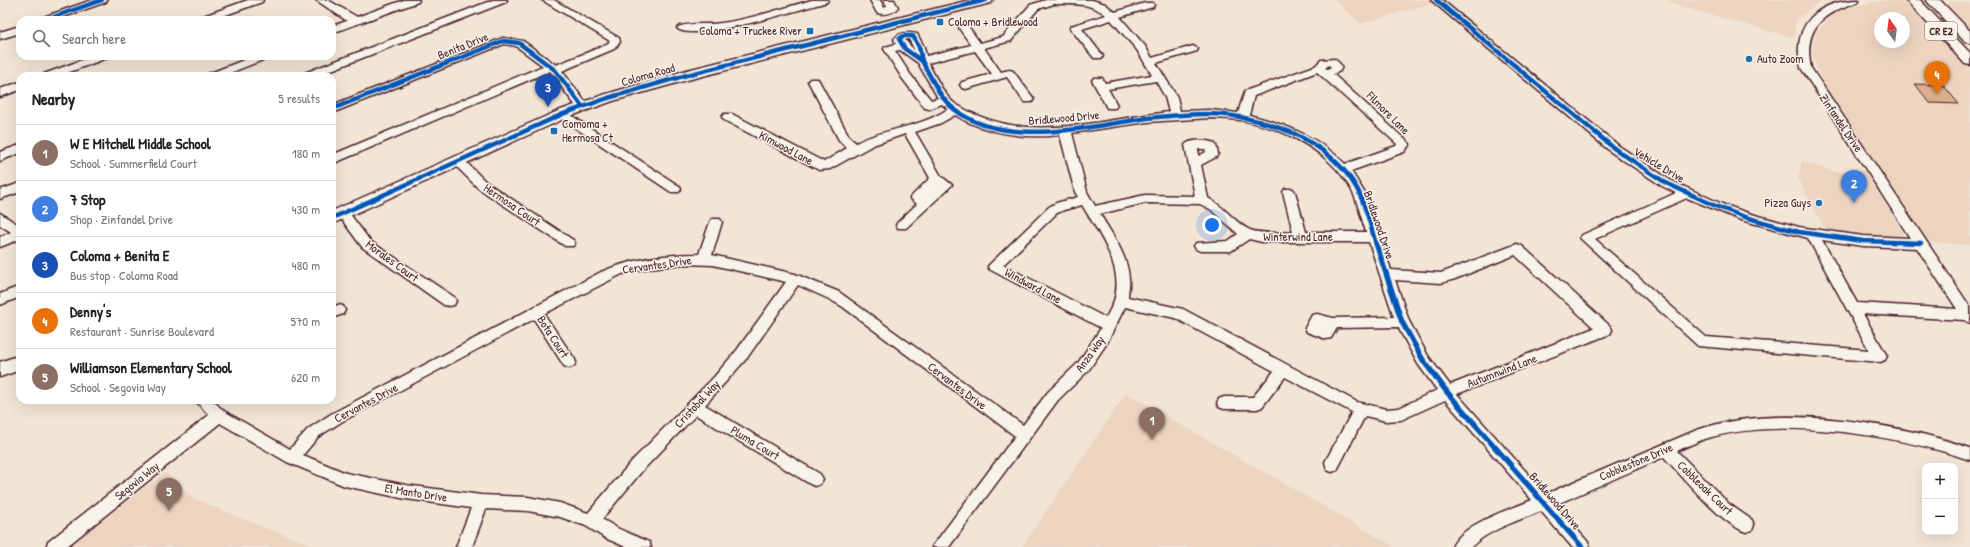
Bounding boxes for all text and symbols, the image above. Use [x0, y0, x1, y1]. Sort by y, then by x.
north arrow [1874, 12, 1910, 48]
place label: Coloma + Bridlewood [948, 13, 1038, 30]
search box [16, 16, 336, 60]
marker: Coloma + Bridlewood [935, 17, 945, 27]
place label: Coloma + Truckee River [699, 22, 802, 39]
road number: CR E2 [1925, 22, 1957, 40]
marker: Coloma + Truckee River [805, 26, 815, 36]
icon: search [30, 27, 52, 49]
text: Search here [62, 28, 126, 49]
street label: Benita Drive [435, 28, 491, 63]
place label: Auto Zoom [1757, 50, 1803, 67]
marker: Auto Zoom [1744, 54, 1754, 64]
street label: Coloma Road [619, 59, 677, 90]
pin: 4 [1924, 61, 1950, 94]
pin: 3 [535, 74, 561, 107]
text: Nearby [32, 87, 75, 110]
street label: Filmore Lane [1362, 87, 1414, 138]
text: 5 results [278, 89, 320, 107]
street label: Zinfandel Drive [1816, 90, 1867, 155]
street label: Bridlewood Drive [1028, 106, 1100, 129]
place label: Comoma + Hermosa Ct [562, 115, 614, 146]
marker: Comoma + Hermosa Ct [549, 126, 559, 136]
street label: Kimwood Lane [756, 126, 817, 169]
text: W E Mitchell Middle School [70, 133, 211, 154]
street label: Vehicle Drive [1630, 143, 1688, 187]
text: 1 [43, 144, 47, 162]
text: 180 m [292, 144, 320, 162]
text: School · Summerfield Court [70, 154, 197, 172]
pin: 2 [1841, 170, 1867, 203]
street label: Hermosa Court [481, 179, 545, 230]
street label: Bridlewood Drive [1360, 188, 1399, 262]
text: 7 Stop [70, 189, 105, 210]
place label: Pizza Guys [1765, 194, 1811, 211]
marker: Pizza Guys [1814, 198, 1824, 208]
text: 2 [42, 200, 48, 218]
text: 430 m [292, 200, 320, 218]
text: Shop · Zinfandel Drive [70, 210, 173, 228]
your location [1202, 215, 1222, 235]
street label: Winterwind Lane [1263, 228, 1333, 245]
street label: Morales Court [362, 236, 423, 286]
text: Coloma + Benita E [70, 245, 169, 266]
street label: Cervantes Drive [621, 251, 693, 278]
text: 3 [42, 256, 48, 274]
text: 480 m [292, 256, 320, 274]
street label: Windward Lane [1002, 264, 1065, 308]
text: Bus stop · Coloma Road [70, 266, 178, 284]
text: Denny's [70, 301, 111, 322]
text: 4 [43, 312, 47, 330]
text: 570 m [290, 312, 320, 330]
street label: Bota Court [533, 312, 574, 362]
text: Restaurant · Sunrise Boulevard [70, 322, 214, 340]
street label: Anza Way [1071, 332, 1108, 375]
street label: Autumnwind Lane [1464, 349, 1539, 392]
text: Williamson Elementary School [70, 357, 232, 378]
street label: Cervantes Drive [924, 358, 990, 414]
text: 5 [42, 368, 48, 386]
text: 620 m [291, 368, 320, 386]
street label: Cristobal Way [670, 376, 723, 431]
text: School · Segovia Way [70, 378, 166, 396]
street label: Cervantes Drive [331, 379, 401, 426]
pin: 1 [1139, 407, 1165, 440]
street label: Pluma Court [728, 421, 784, 464]
street label: Cobblestone Drive [1596, 438, 1675, 485]
street label: Segovia Way [111, 457, 162, 504]
street label: Cobbleoak Court [1674, 457, 1738, 519]
map controls [1922, 463, 1958, 535]
button: + [1922, 463, 1958, 499]
street label: Bridlewood Drive [1526, 468, 1585, 533]
pin: 5 [156, 478, 182, 511]
street label: El Manto Drive [384, 479, 449, 506]
button: − [1922, 499, 1958, 535]

